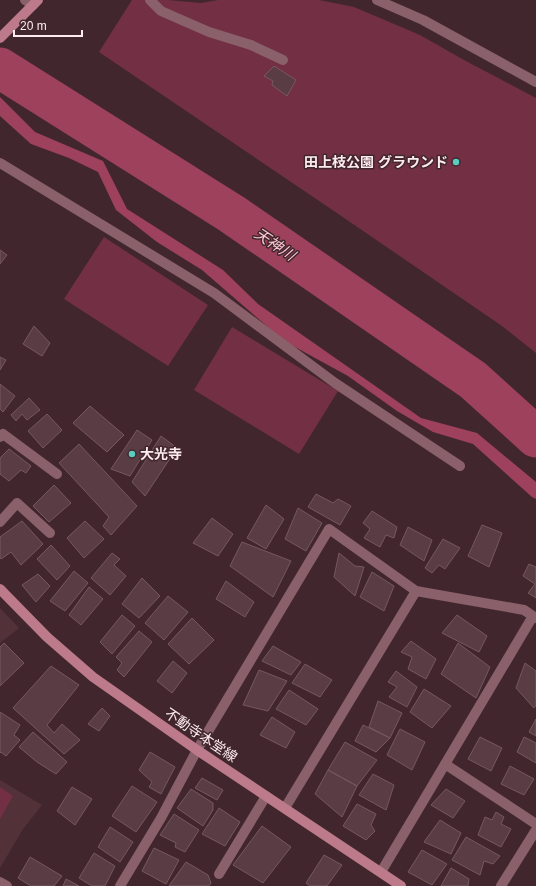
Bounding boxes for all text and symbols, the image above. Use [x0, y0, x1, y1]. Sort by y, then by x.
scale bar [14, 12, 82, 38]
text: 20 m [20, 19, 47, 33]
place label: 田上枝公園 グラウンド [304, 154, 448, 170]
marker: 田上枝公園 グラウンド [451, 157, 461, 167]
water label: 天神川 [252, 224, 300, 265]
place label: 大光寺 [140, 446, 182, 462]
marker: 大光寺 [127, 449, 137, 459]
street label: 不動寺本堂線 [162, 705, 240, 765]

